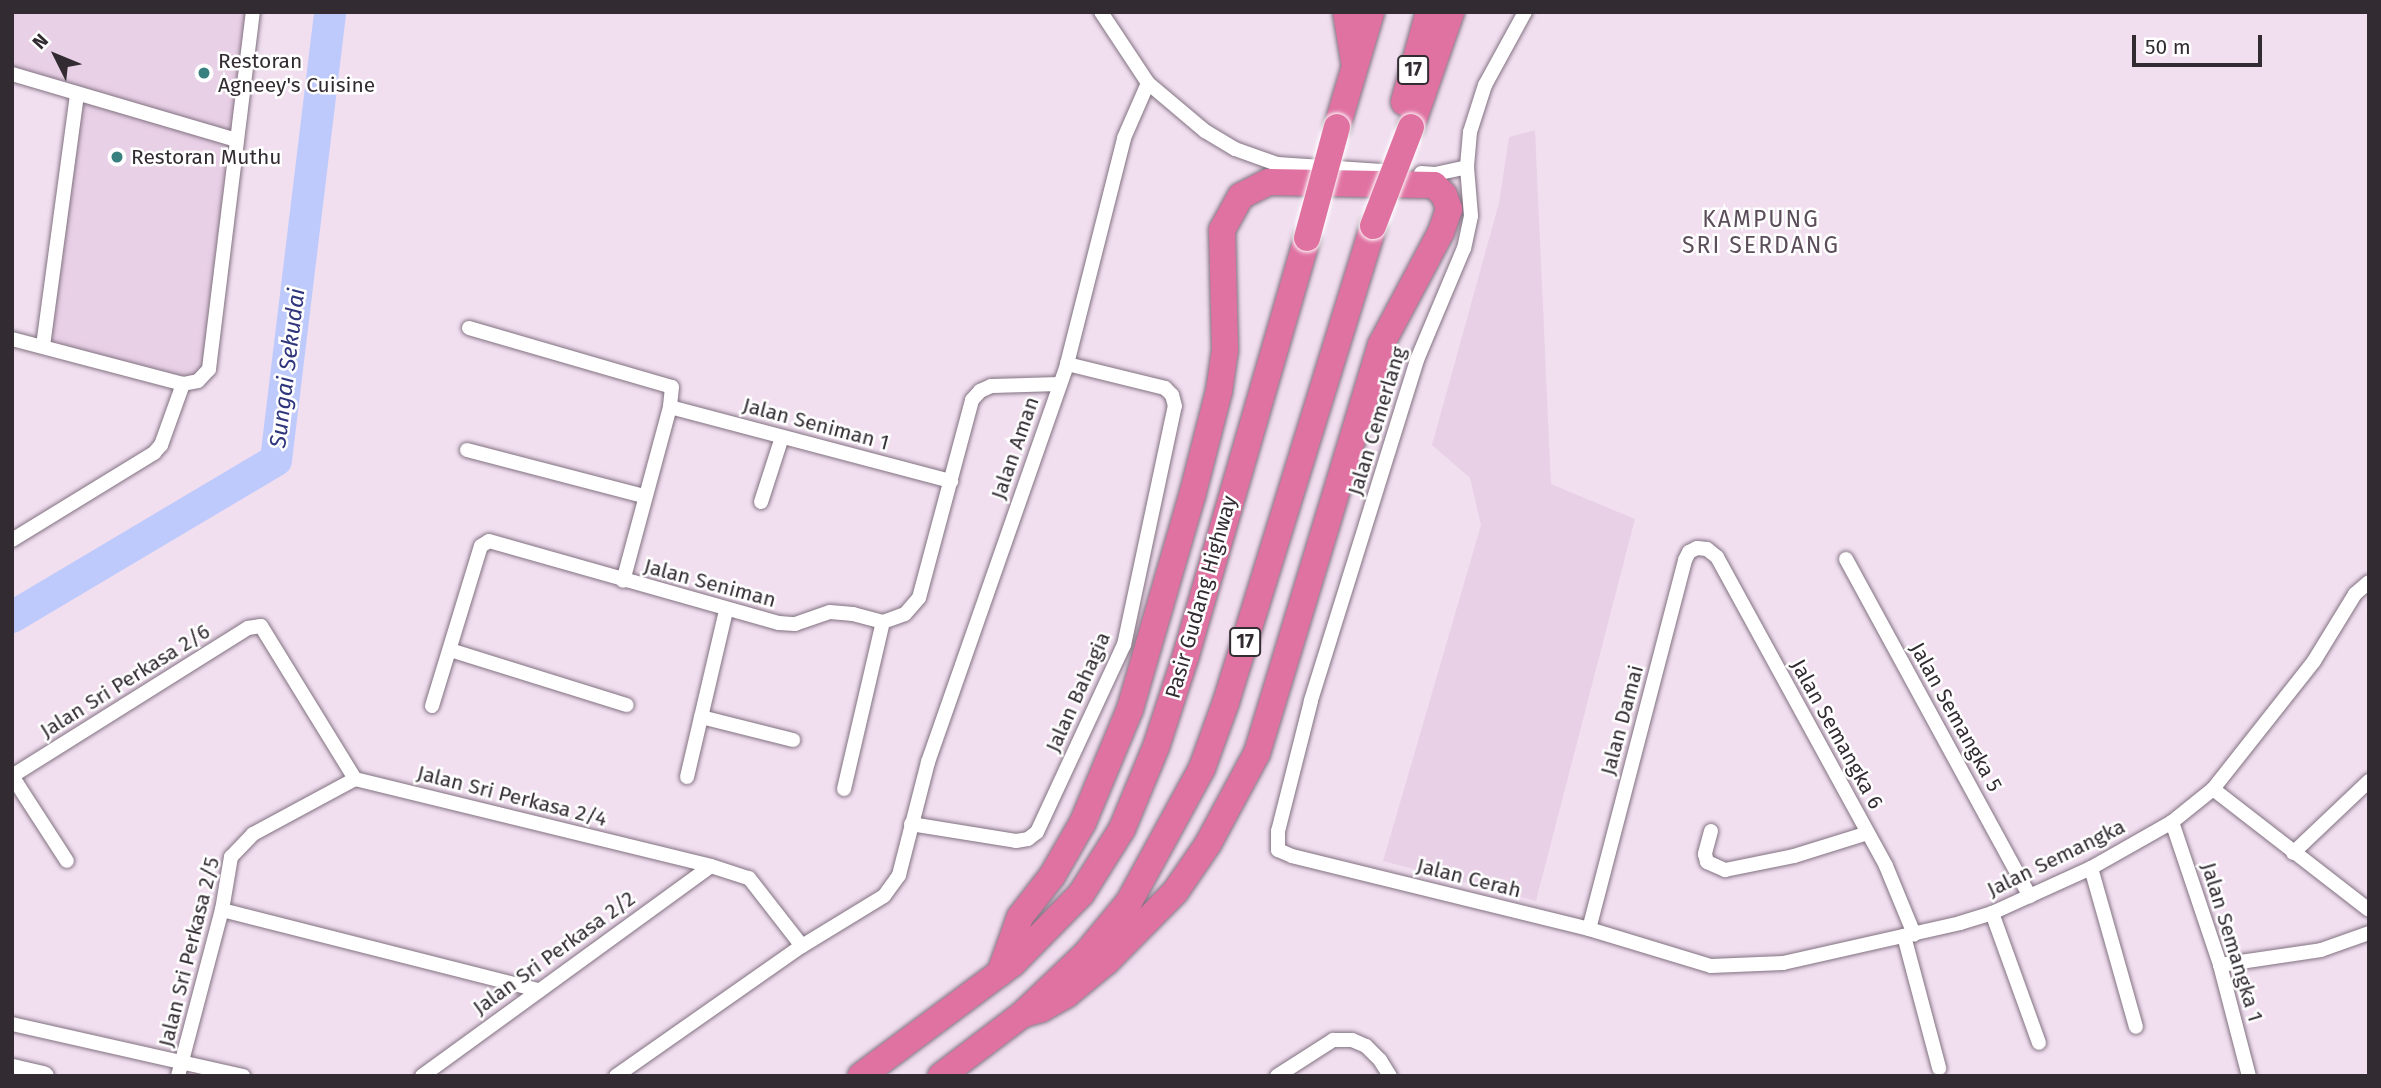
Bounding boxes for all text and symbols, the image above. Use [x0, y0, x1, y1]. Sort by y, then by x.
north arrow [21, 21, 91, 91]
scale bar [2136, 21, 2266, 65]
text: N [28, 29, 53, 54]
text: 50 m [2145, 34, 2191, 60]
place label: Restoran Agneey's Cuisine [218, 48, 375, 98]
road number: 17 [1396, 54, 1430, 86]
marker: Restoran Agneey's Cuisine [196, 65, 212, 81]
place label: Restoran Muthu [131, 144, 282, 170]
marker: Restoran Muthu [109, 149, 125, 165]
district label: KAMPUNG SRI SERDANG [1683, 205, 1839, 259]
water label: Sungai Sekudai [264, 286, 310, 450]
street label: Jalan Cemerlang [1342, 344, 1412, 498]
street label: Jalan Seniman 1 [740, 392, 892, 456]
street label: Jalan Aman [986, 393, 1044, 503]
street label: Pasir Gudang Highway [1160, 493, 1242, 701]
street label: Jalan Seniman [641, 553, 779, 613]
street label: Jalan Sri Perkasa 2/6 [36, 619, 214, 743]
road number: 17 [1228, 626, 1262, 657]
street label: Jalan Bahagia [1040, 628, 1116, 756]
street label: Jalan Semangka 5 [1905, 638, 2007, 796]
street label: Jalan Semangka 6 [1785, 655, 1889, 813]
street label: Jalan Damai [1595, 662, 1649, 778]
street label: Jalan Sri Perkasa 2/4 [414, 760, 610, 832]
street label: Jalan Semangka [1983, 814, 2129, 902]
street label: Jalan Cerah [1414, 853, 1524, 903]
street label: Jalan Sri Perkasa 2/5 [153, 854, 225, 1050]
street label: Jalan Semangka 1 [2196, 859, 2268, 1025]
street label: Jalan Sri Perkasa 2/2 [468, 886, 640, 1020]

